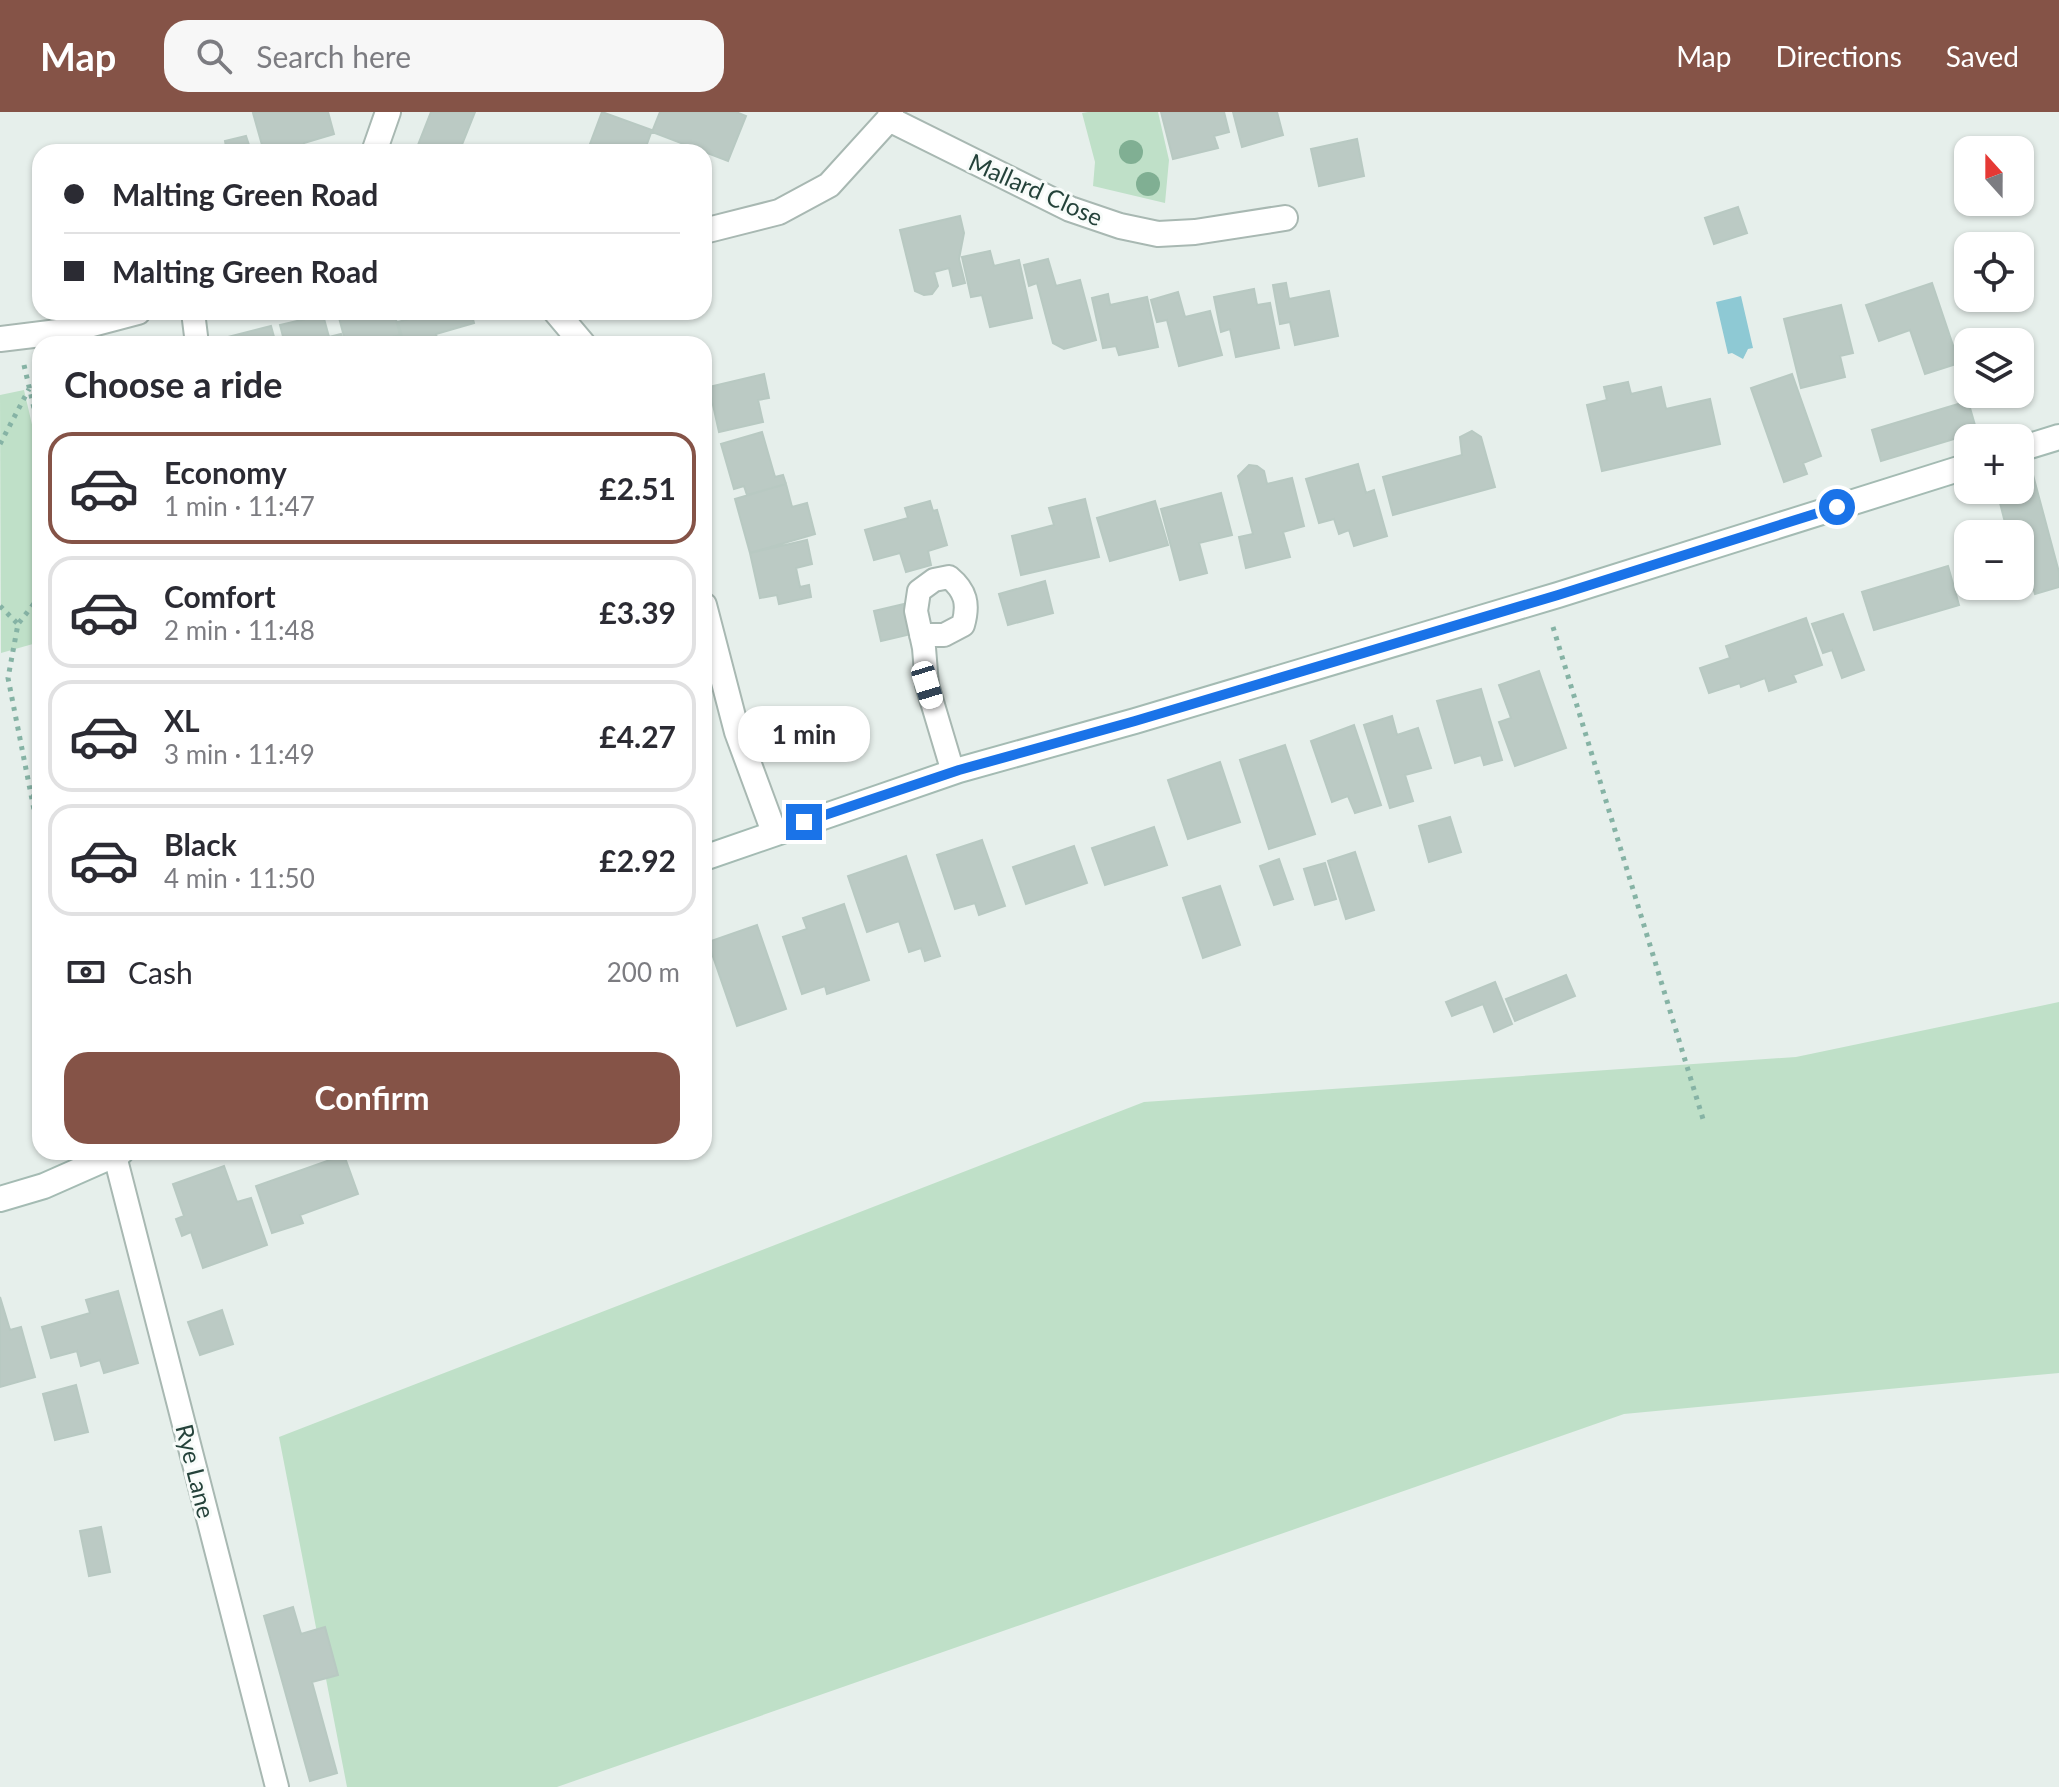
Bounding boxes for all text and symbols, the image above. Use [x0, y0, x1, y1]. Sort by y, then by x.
search box [164, 20, 724, 92]
text: Map [40, 33, 116, 79]
icon: search [192, 34, 236, 78]
text: Search here [256, 38, 411, 74]
text: Map [1676, 39, 1731, 73]
text: Directions [1775, 39, 1902, 73]
text: Saved [1946, 39, 2019, 73]
north arrow [1954, 136, 2034, 216]
map controls [1954, 136, 2034, 600]
street label: Mallard Close [965, 147, 1107, 231]
text: Malting Green Road [112, 176, 378, 212]
button: locate [1954, 232, 2034, 312]
text: Malting Green Road [112, 253, 378, 289]
button: layers [1954, 328, 2034, 408]
text: Choose a ride [64, 362, 283, 406]
button: + [1954, 424, 2034, 504]
icon: car [68, 452, 140, 524]
text: Economy [164, 454, 287, 490]
text: £2.51 [599, 470, 676, 506]
route start [1819, 489, 1855, 525]
text: 1 min · 11:47 [164, 490, 315, 522]
button: − [1954, 520, 2034, 600]
icon: car [68, 576, 140, 648]
text: Comfort [164, 578, 276, 614]
text: £3.39 [599, 594, 676, 630]
text: 2 min · 11:48 [164, 614, 315, 646]
car [909, 659, 945, 711]
icon: car [68, 700, 140, 772]
text: XL [164, 702, 200, 738]
callout: 1 min [738, 706, 870, 762]
text: £4.27 [599, 718, 676, 754]
text: 1 min [772, 718, 836, 750]
text: 3 min · 11:49 [164, 738, 315, 770]
route end [786, 804, 822, 840]
icon: car [68, 824, 140, 896]
text: Black [164, 826, 237, 862]
text: £2.92 [599, 842, 676, 878]
text: 4 min · 11:50 [164, 862, 315, 894]
icon: cash [64, 950, 108, 994]
text: Cash [128, 954, 193, 990]
text: 200 m [607, 956, 680, 988]
button: Confirm [64, 1052, 680, 1144]
street label: Rye Lane [170, 1421, 222, 1521]

